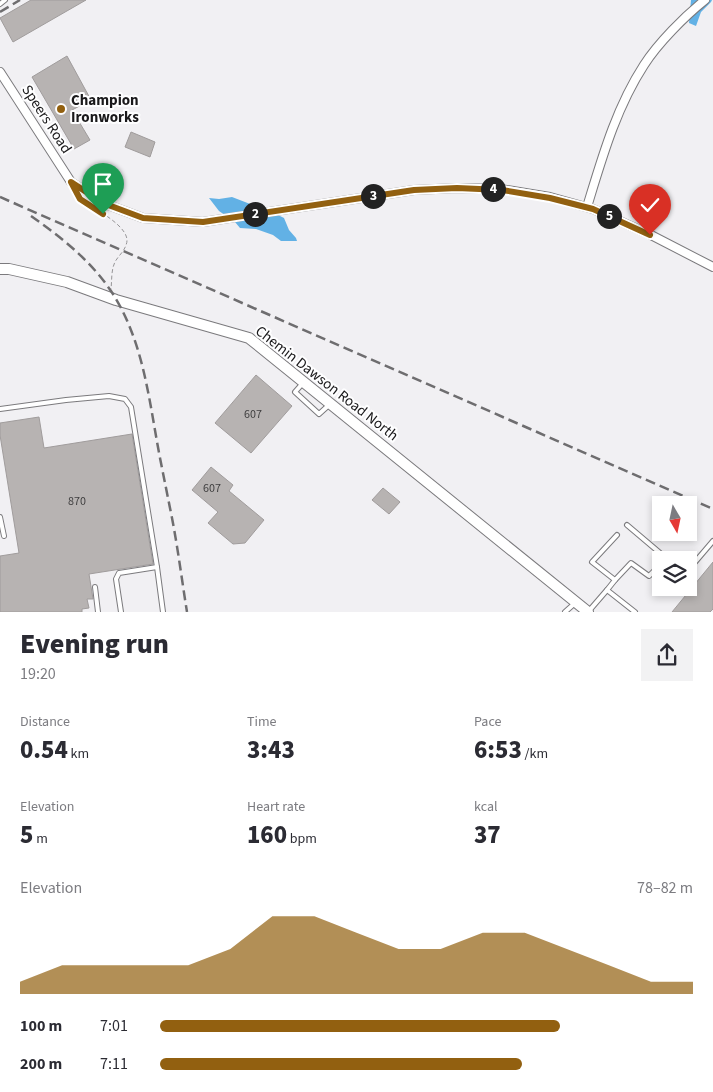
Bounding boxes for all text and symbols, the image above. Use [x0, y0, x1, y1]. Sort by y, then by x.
street label: Speers Road [17, 81, 77, 158]
place label: Champion Ironworks [71, 90, 139, 128]
marker: Champion Ironworks [55, 103, 67, 115]
pin [82, 163, 124, 214]
icon: arrive [89, 170, 117, 198]
pin: 4 [480, 176, 506, 202]
text: 4 [490, 179, 497, 199]
pin: 3 [360, 184, 386, 208]
pin [629, 184, 671, 235]
text: 3 [370, 186, 377, 206]
icon: check [636, 191, 664, 219]
pin: 2 [242, 202, 268, 226]
text: 2 [252, 204, 259, 224]
pin: 5 [596, 204, 622, 228]
text: 5 [606, 206, 613, 226]
street label: Chemin Dawson Road North [251, 321, 403, 446]
house number: 607 [244, 406, 262, 423]
house number: 607 [203, 480, 221, 497]
house number: 870 [68, 493, 86, 510]
north arrow [652, 496, 698, 541]
map controls [652, 496, 697, 596]
button: layers [652, 551, 697, 596]
text: Evening run [20, 624, 169, 664]
button: share [641, 629, 693, 681]
text: 19:20 [20, 663, 56, 685]
text: Distance [20, 712, 70, 732]
text: Time [247, 712, 277, 732]
text: Pace [474, 712, 501, 732]
text: 0.54 [20, 732, 68, 768]
text: 3:43 [247, 732, 295, 768]
text: 6:53 [474, 732, 522, 768]
text: km [68, 744, 89, 764]
text: /km [522, 744, 548, 764]
text: Elevation [20, 797, 75, 817]
text: Heart rate [247, 797, 305, 817]
text: kcal [474, 797, 498, 817]
text: 5 [20, 817, 33, 853]
text: 160 [247, 817, 287, 853]
text: 37 [474, 817, 501, 853]
text: m [33, 829, 48, 849]
text: bpm [287, 829, 317, 849]
text: Elevation [20, 877, 82, 899]
text: 78–82 m [637, 877, 693, 899]
text: 100 m [20, 1015, 62, 1037]
text: 7:01 [100, 1015, 128, 1037]
text: 200 m [20, 1053, 62, 1075]
text: 7:11 [100, 1053, 128, 1075]

